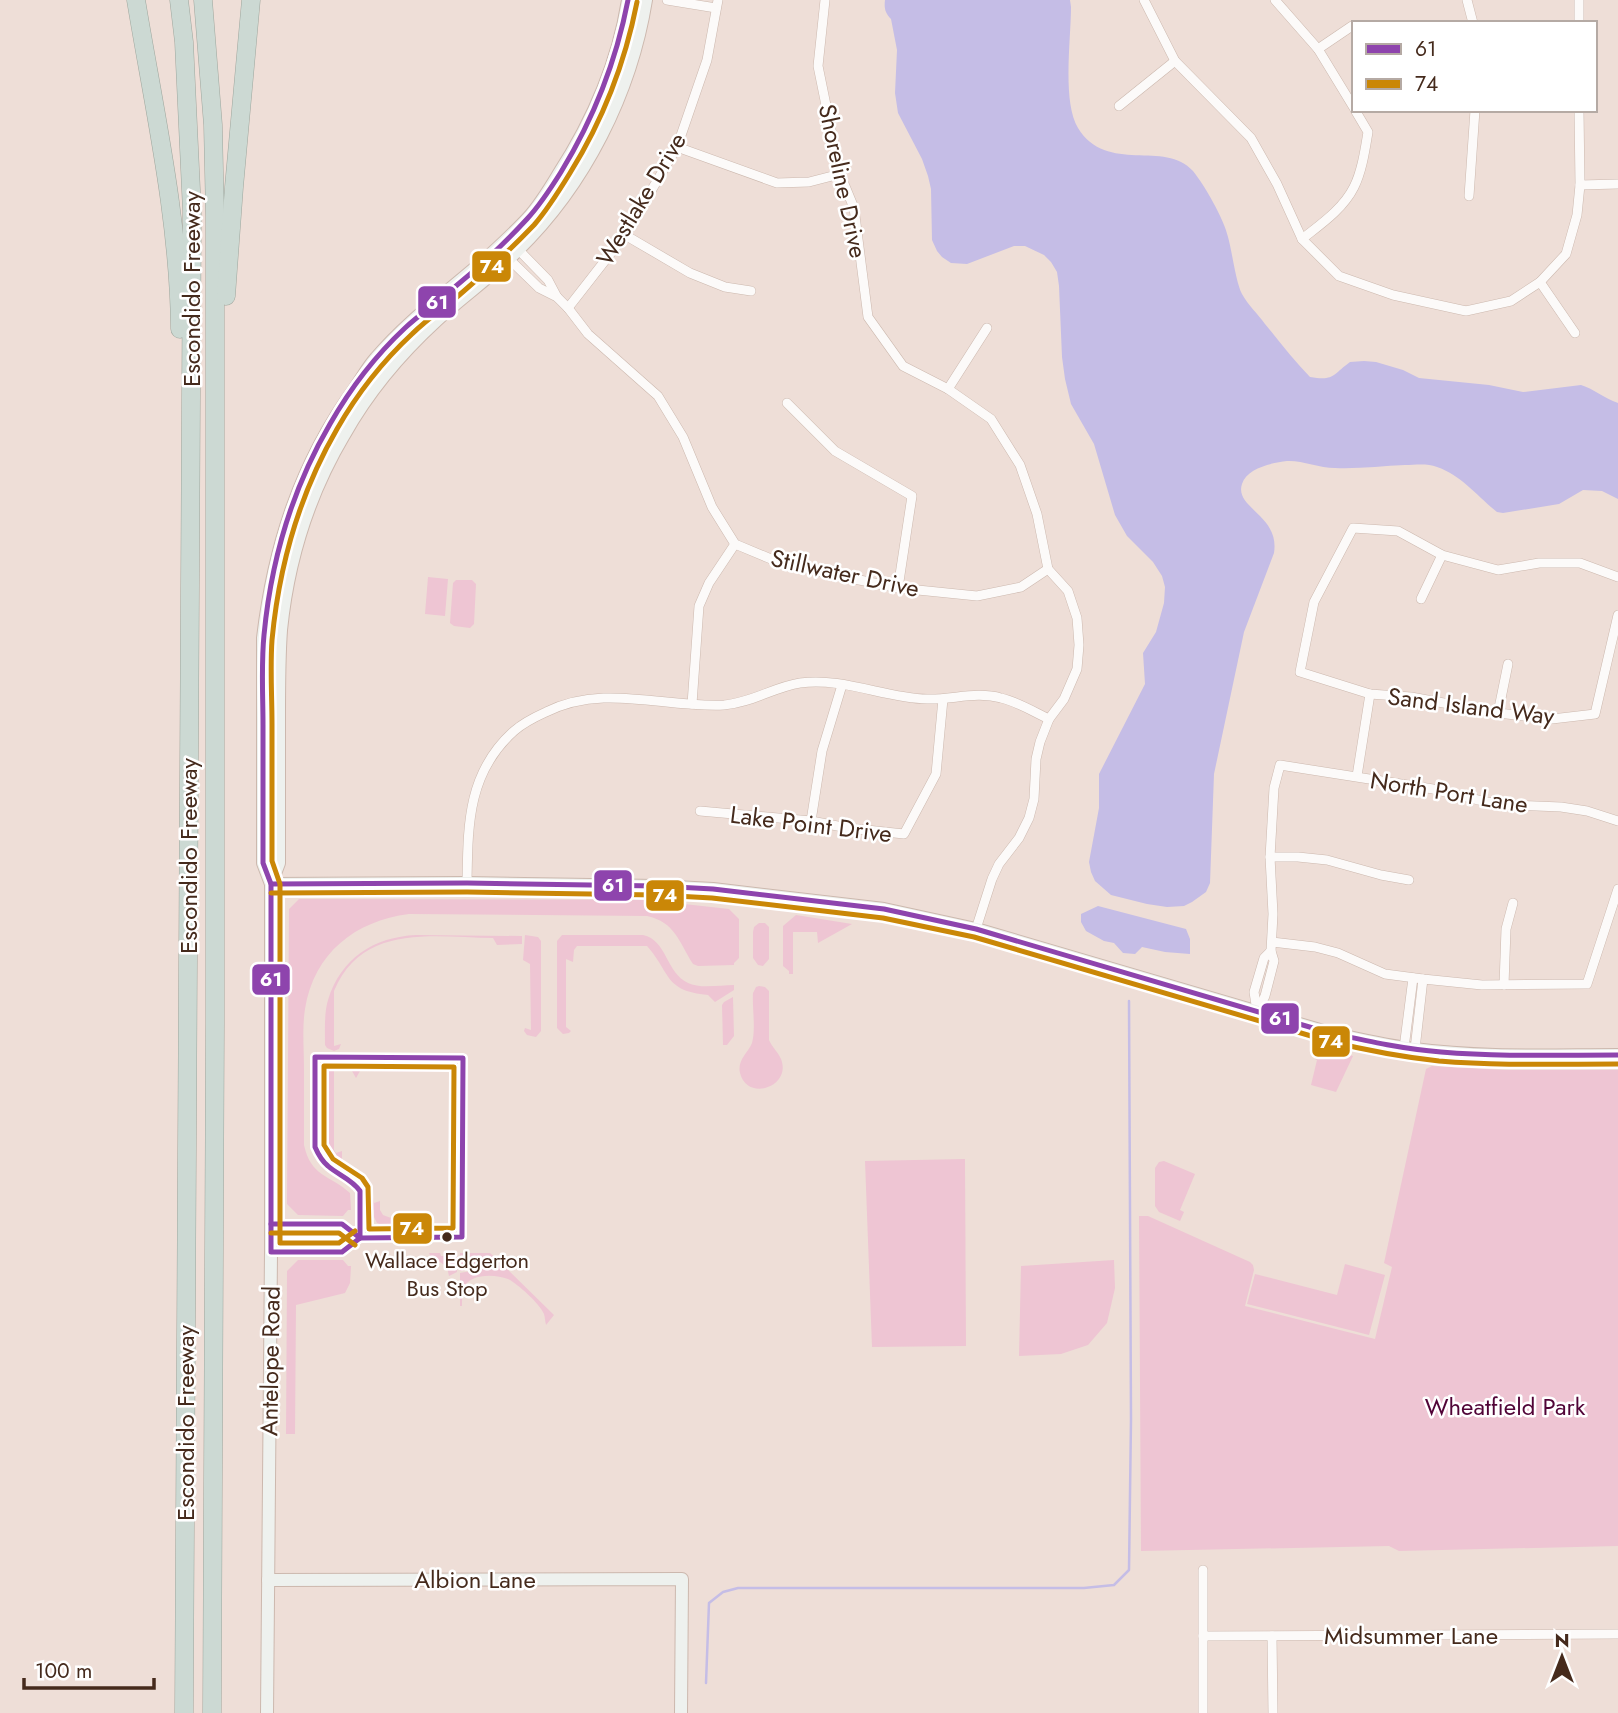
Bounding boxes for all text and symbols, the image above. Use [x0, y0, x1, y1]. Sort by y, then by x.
legend [1352, 21, 1597, 112]
text: 61 [1415, 34, 1437, 64]
text: 74 [1415, 69, 1438, 99]
street label: Shoreline Drive [810, 101, 876, 261]
street label: Westlake Drive [587, 126, 695, 272]
street label: Escondido Freeway [174, 191, 209, 387]
line badge: 74 [471, 250, 512, 283]
text: 74 [480, 253, 504, 280]
line badge: 61 [417, 285, 457, 319]
text: 61 [426, 289, 448, 316]
street label: Stillwater Drive [768, 540, 922, 606]
street label: Sand Island Way [1386, 678, 1557, 734]
street label: Escondido Freeway [171, 758, 206, 954]
street label: North Port Lane [1367, 762, 1531, 822]
street label: Lake Point Drive [728, 797, 894, 851]
line badge: 61 [593, 869, 633, 902]
text: 61 [602, 872, 624, 899]
line badge: 74 [645, 879, 685, 912]
text: 74 [653, 882, 677, 909]
line badge: 61 [251, 963, 291, 996]
text: 61 [260, 966, 282, 993]
line badge: 61 [1260, 1002, 1300, 1035]
text: 61 [1269, 1005, 1291, 1032]
line badge: 74 [1311, 1025, 1351, 1058]
text: 74 [1319, 1028, 1343, 1055]
line badge: 74 [392, 1212, 433, 1245]
text: 74 [400, 1215, 424, 1242]
marker: Wallace Edgerton Bus Stop [440, 1230, 454, 1244]
place label: Wallace Edgerton Bus Stop [365, 1244, 529, 1304]
street label: Antelope Road [251, 1286, 289, 1436]
street label: Escondido Freeway [168, 1325, 203, 1521]
park label: Wheatfield Park [1425, 1389, 1586, 1424]
street label: Albion Lane [414, 1562, 536, 1597]
street label: Midsummer Lane [1324, 1618, 1498, 1653]
north arrow [1527, 1622, 1597, 1692]
text: N [1554, 1627, 1570, 1654]
scale bar [24, 1646, 154, 1690]
text: 100 m [35, 1656, 92, 1686]

